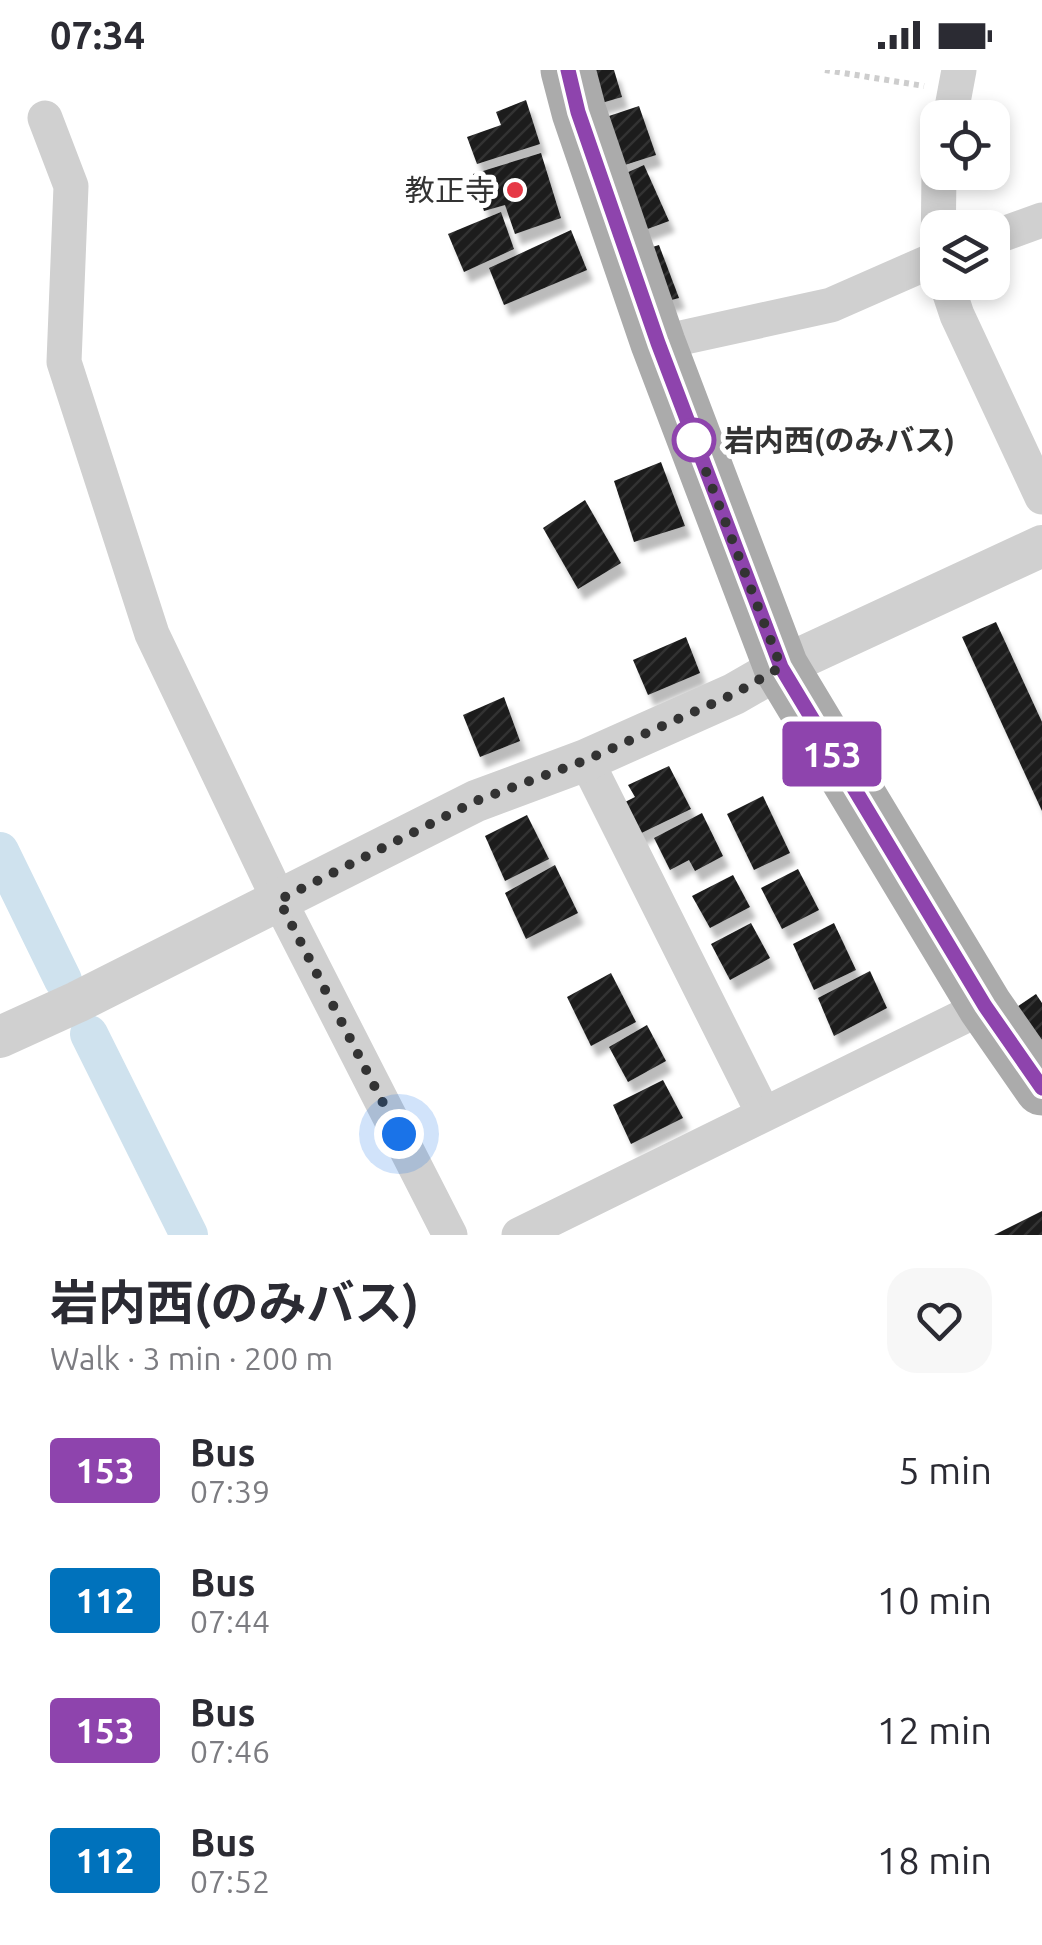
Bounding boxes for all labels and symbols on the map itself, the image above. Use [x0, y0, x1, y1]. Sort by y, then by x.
place label: 教正寺 [405, 173, 495, 207]
marker: 教正寺 [504, 179, 526, 201]
marker: 岩内西(のみバス) [673, 419, 715, 461]
place label: 岩内西(のみバス) [724, 423, 955, 457]
line badge: 153 [774, 722, 890, 786]
your location [374, 1109, 424, 1159]

